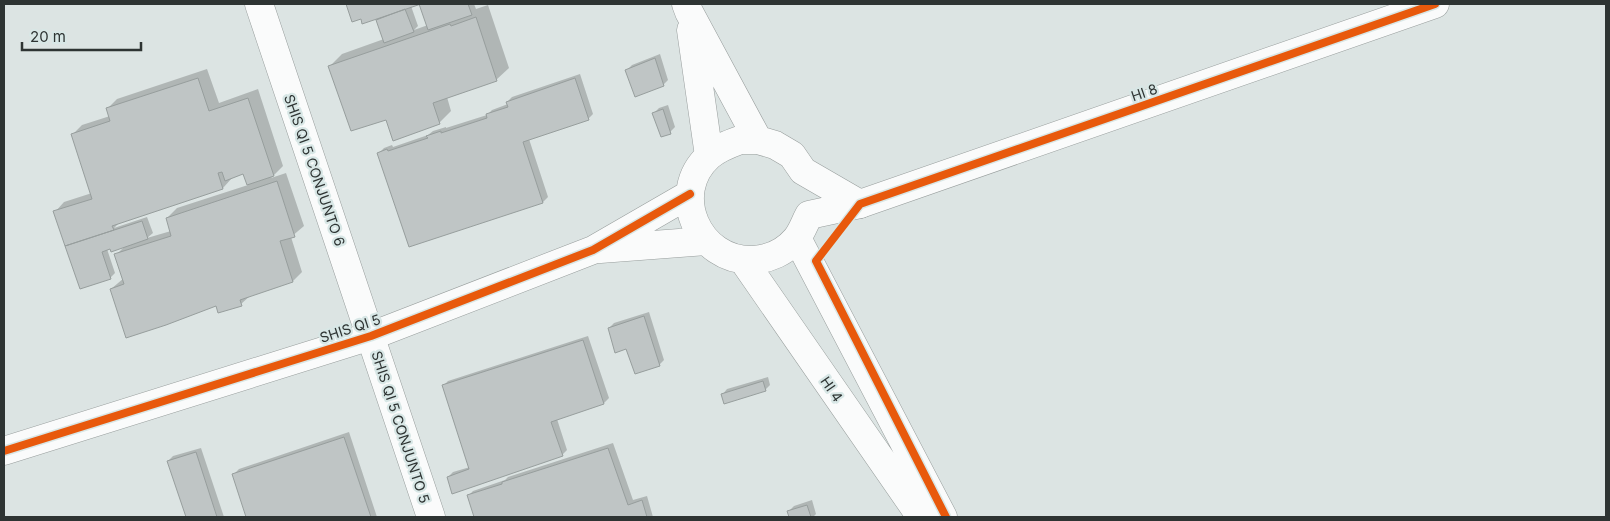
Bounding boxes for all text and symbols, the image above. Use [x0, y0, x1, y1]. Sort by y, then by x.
scale bar [22, 20, 141, 52]
text: 20 m [30, 27, 66, 46]
street label: HI 8 [1129, 80, 1159, 104]
street label: SHIS QI 5 CONJUNTO 6 [281, 92, 349, 248]
street label: SHIS QI 5 [317, 310, 383, 346]
street label: SHIS QI 5 CONJUNTO 5 [368, 349, 434, 505]
street label: HI 4 [817, 373, 847, 405]

